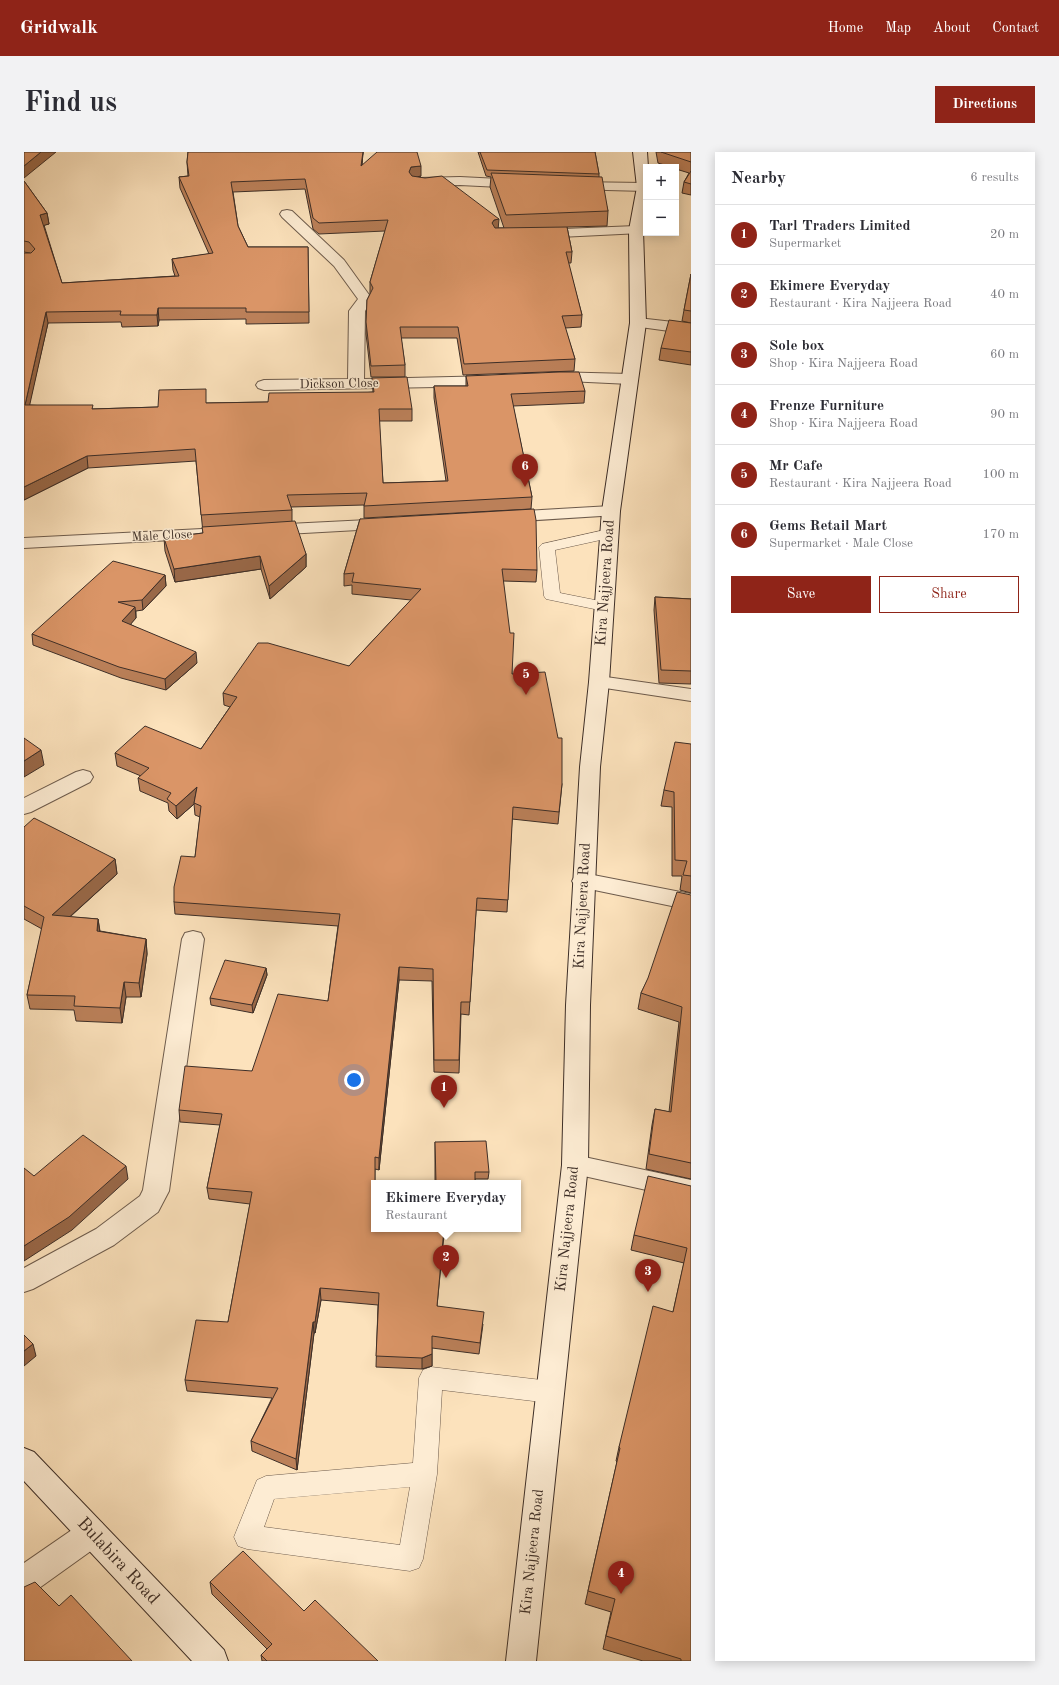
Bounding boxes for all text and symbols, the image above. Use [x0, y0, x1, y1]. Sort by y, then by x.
text: Gridwalk [20, 19, 98, 38]
text: Home [828, 21, 863, 35]
text: Map [885, 21, 911, 35]
text: About [933, 21, 970, 35]
text: Contact [992, 21, 1039, 35]
button: Directions [935, 86, 1035, 123]
text: Find us [24, 90, 117, 118]
map controls [643, 164, 679, 236]
button: + [643, 164, 679, 200]
text: Nearby [731, 170, 786, 187]
text: 6 results [970, 171, 1019, 184]
button: − [643, 200, 679, 236]
text: Tarl Traders Limited [769, 219, 911, 234]
text: 1 [740, 228, 748, 241]
text: 20 m [990, 228, 1019, 241]
text: Supermarket [769, 237, 841, 250]
text: Ekimere Everyday [769, 279, 890, 294]
text: 2 [740, 288, 748, 301]
text: 40 m [990, 288, 1019, 301]
text: Restaurant · Kira Najjeera Road [769, 297, 952, 310]
text: Sole box [769, 339, 825, 354]
text: 3 [740, 348, 748, 361]
text: 60 m [990, 348, 1019, 361]
text: Shop · Kira Najjeera Road [769, 357, 918, 370]
street label: Dickson Close [299, 377, 379, 391]
text: Frenze Furniture [769, 399, 884, 414]
text: 4 [740, 408, 748, 421]
text: 90 m [990, 408, 1019, 421]
text: Shop · Kira Najjeera Road [769, 417, 918, 430]
pin: 6 [512, 454, 538, 487]
text: Mr Cafe [769, 459, 823, 474]
text: 5 [740, 468, 748, 481]
text: 100 m [982, 468, 1019, 481]
text: Restaurant · Kira Najjeera Road [769, 477, 952, 490]
street label: Kira Najjeera Road [594, 519, 618, 647]
text: Gems Retail Mart [769, 519, 887, 534]
street label: Male Close [131, 528, 193, 544]
text: 6 [740, 528, 748, 541]
text: 170 m [982, 528, 1019, 541]
text: Supermarket · Male Close [769, 537, 913, 550]
button: Save [731, 576, 871, 613]
button: Share [879, 576, 1019, 613]
pin: 5 [513, 662, 539, 695]
street label: Kira Najjeera Road [572, 842, 594, 970]
your location [344, 1070, 364, 1090]
pin: 1 [431, 1075, 457, 1108]
street label: Kira Najjeera Road [554, 1165, 582, 1293]
popup [371, 1180, 521, 1232]
text: Ekimere Everyday [385, 1191, 507, 1206]
text: Restaurant [385, 1209, 447, 1222]
pin: 2 [433, 1245, 459, 1278]
pin: 3 [635, 1259, 661, 1292]
street label: Kira Najjeera Road [519, 1488, 547, 1616]
street label: Bulabira Road [73, 1514, 163, 1608]
pin: 4 [608, 1561, 634, 1594]

